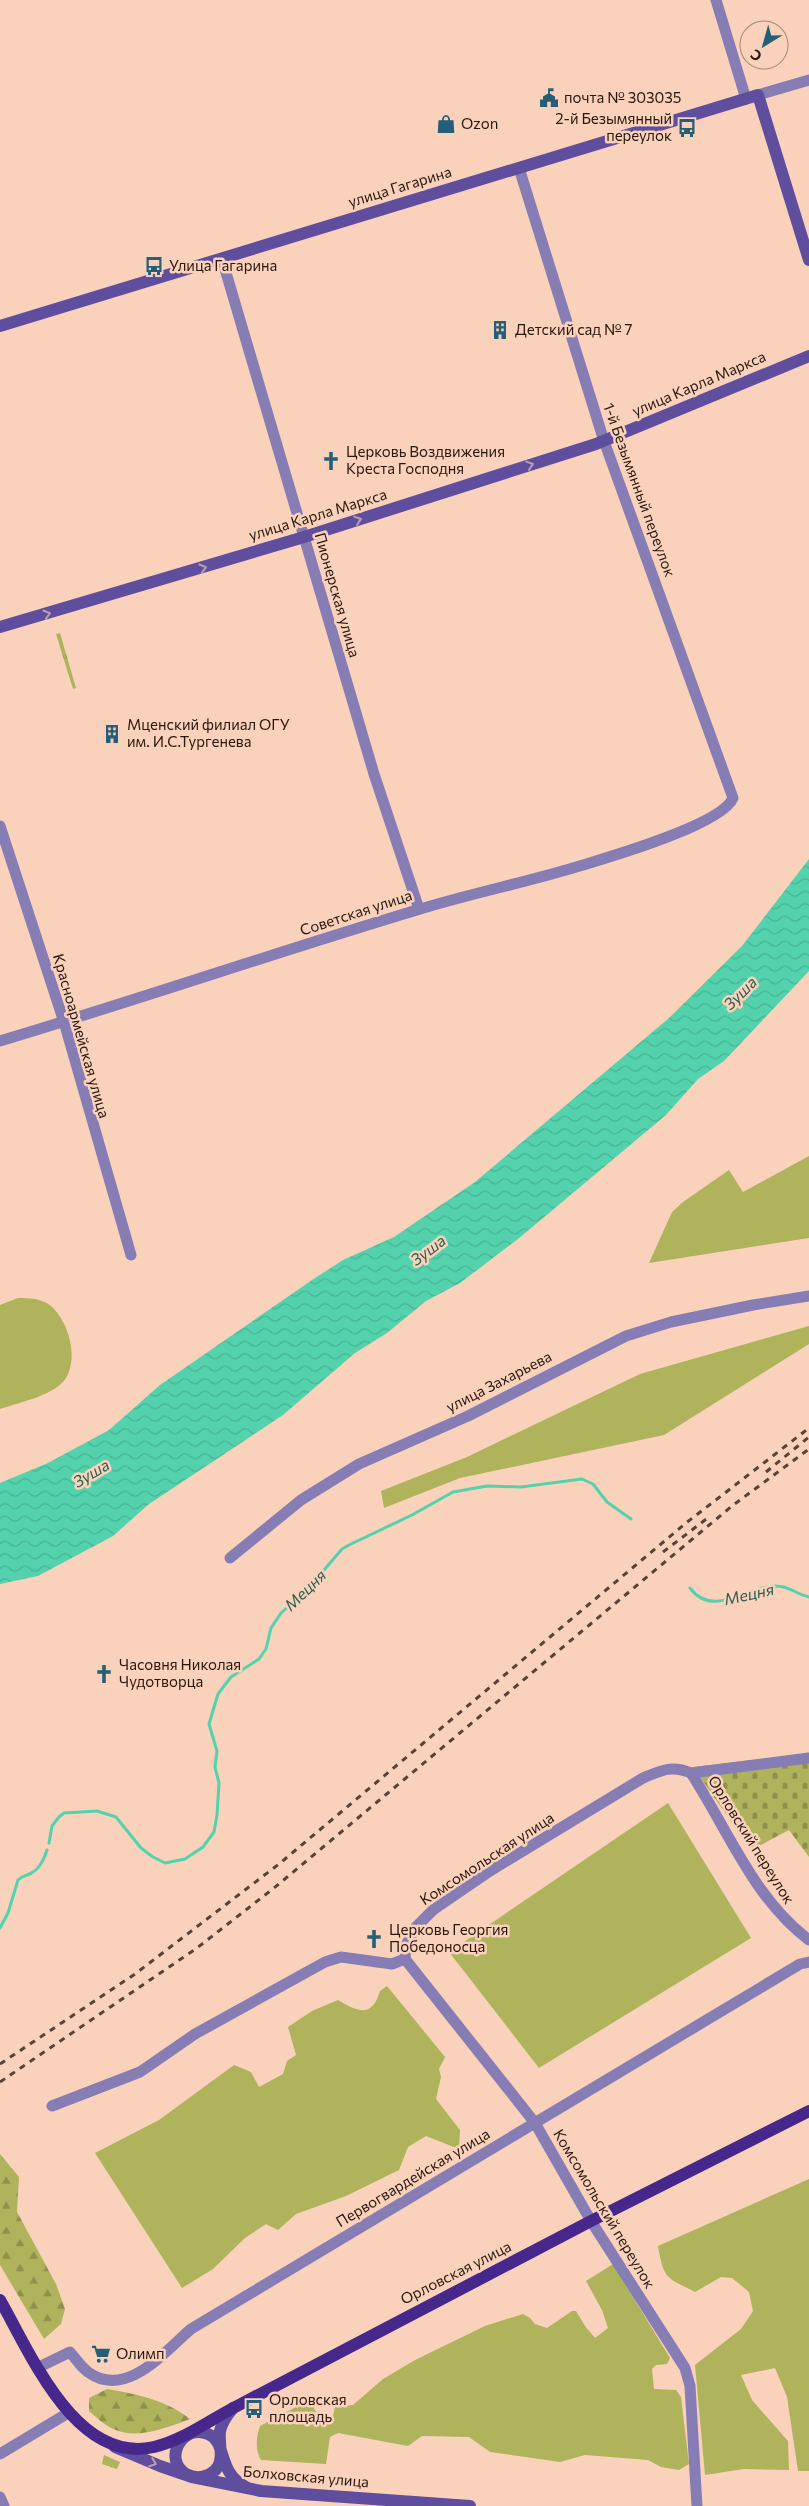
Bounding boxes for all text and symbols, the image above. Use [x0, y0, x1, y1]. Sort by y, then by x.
north arrow [739, 20, 789, 70]
text: С [747, 46, 765, 65]
public building icon: почта № 303035 [538, 87, 560, 109]
place label: почта № 303035 [564, 88, 681, 106]
place label: 2-й Безымянный переулок [555, 109, 672, 144]
shop icon: Ozon [435, 113, 457, 135]
place label: Ozon [461, 114, 498, 132]
bus stop icon: 2-й Безымянный переулок [676, 117, 698, 139]
street label: улица Гагарина [346, 162, 453, 210]
bus stop icon: Улица Гагарина [143, 255, 165, 277]
place label: Улица Гагарина [169, 256, 277, 274]
building icon: Детский сад № 7 [489, 319, 511, 341]
place label: Детский сад № 7 [515, 320, 632, 338]
street label: улица Карла Маркса [629, 347, 768, 419]
street label: 1-й Безымянный переулок [600, 400, 680, 579]
place label: Церковь Воздвижения Креста Господня [346, 442, 505, 477]
church icon: Церковь Воздвижения Креста Господня [320, 450, 342, 472]
one-way arrow [525, 461, 533, 471]
street label: улица Карла Маркса [246, 484, 389, 544]
one-way arrow [353, 516, 362, 526]
street label: Пионерская улица [312, 530, 364, 659]
one-way arrow [198, 563, 206, 573]
one-way arrow [42, 609, 50, 619]
place label: Мценский филиал ОГУ им. И.С.Тургенева [127, 715, 290, 750]
building icon: Мценский филиал ОГУ им. И.С.Тургенева [101, 723, 123, 745]
street label: Советская улица [297, 885, 414, 939]
street label: Красноармейская улица [50, 951, 114, 1120]
water label: Зуша [719, 972, 760, 1013]
water label: Зуша [406, 1230, 449, 1269]
street label: улица Захарьева [443, 1347, 554, 1415]
water label: Зуша [69, 1454, 112, 1491]
water label: Мецня [280, 1565, 329, 1614]
water label: Мецня [722, 1579, 776, 1608]
place label: Часовня Николая Чудотворца [119, 1655, 241, 1690]
church icon: Часовня Николая Чудотворца [93, 1663, 115, 1685]
street label: Орловский переулок [705, 1772, 799, 1907]
street label: Комсомольская улица [416, 1808, 557, 1908]
place label: Церковь Георгия Победоносца [389, 1920, 508, 1955]
church icon: Церковь Георгия Победоносца [363, 1928, 385, 1950]
street label: Первогвардейская улица [332, 2124, 493, 2230]
street label: Комсомольский переулок [550, 2126, 660, 2291]
street label: Орловская улица [397, 2236, 514, 2308]
supermarket icon: Олимп [90, 2343, 112, 2365]
place label: Олимп [116, 2344, 165, 2362]
place label: Орловская площадь [269, 2390, 347, 2425]
bus stop icon: Орловская площадь [243, 2398, 265, 2420]
one-way arrow [148, 2457, 157, 2468]
street label: Болховская улица [242, 2462, 370, 2490]

